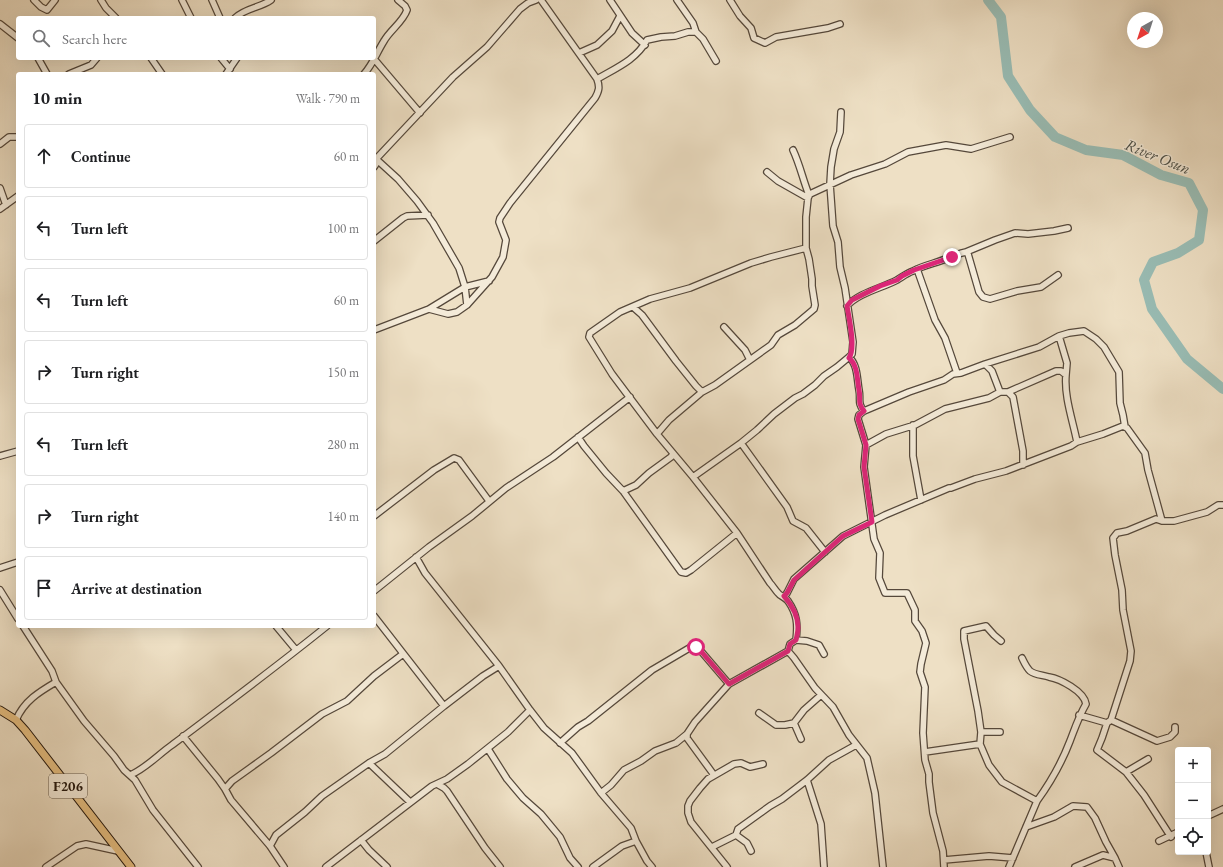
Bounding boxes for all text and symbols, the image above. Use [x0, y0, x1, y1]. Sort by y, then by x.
north arrow [1127, 12, 1163, 48]
search box [16, 16, 376, 60]
icon: search [30, 27, 52, 49]
text: Search here [62, 29, 127, 48]
text: 10 min [32, 87, 82, 109]
text: Walk · 790 m [296, 90, 360, 107]
water label: River Osun [1122, 134, 1194, 179]
icon: ahead [33, 145, 55, 167]
text: Continue [71, 147, 131, 166]
text: 60 m [334, 148, 359, 165]
icon: left [33, 217, 55, 239]
text: Turn left [71, 219, 128, 238]
text: 100 m [328, 220, 359, 237]
route end [943, 248, 961, 266]
icon: left [33, 289, 55, 311]
text: Turn left [71, 291, 128, 310]
text: 60 m [334, 292, 359, 309]
icon: right [33, 361, 55, 383]
text: Turn right [71, 363, 139, 382]
text: 150 m [328, 364, 359, 381]
icon: left [33, 433, 55, 455]
text: Turn left [71, 435, 128, 454]
text: 280 m [328, 436, 359, 453]
icon: right [33, 505, 55, 527]
text: Turn right [71, 507, 139, 526]
text: 140 m [328, 508, 359, 525]
icon: arrive [33, 577, 55, 599]
text: Arrive at destination [71, 579, 202, 598]
route start [687, 638, 705, 656]
map controls [1175, 747, 1211, 855]
button: + [1175, 747, 1211, 783]
road number: F206 [49, 774, 87, 798]
button: − [1175, 783, 1211, 819]
button: locate [1175, 819, 1211, 855]

